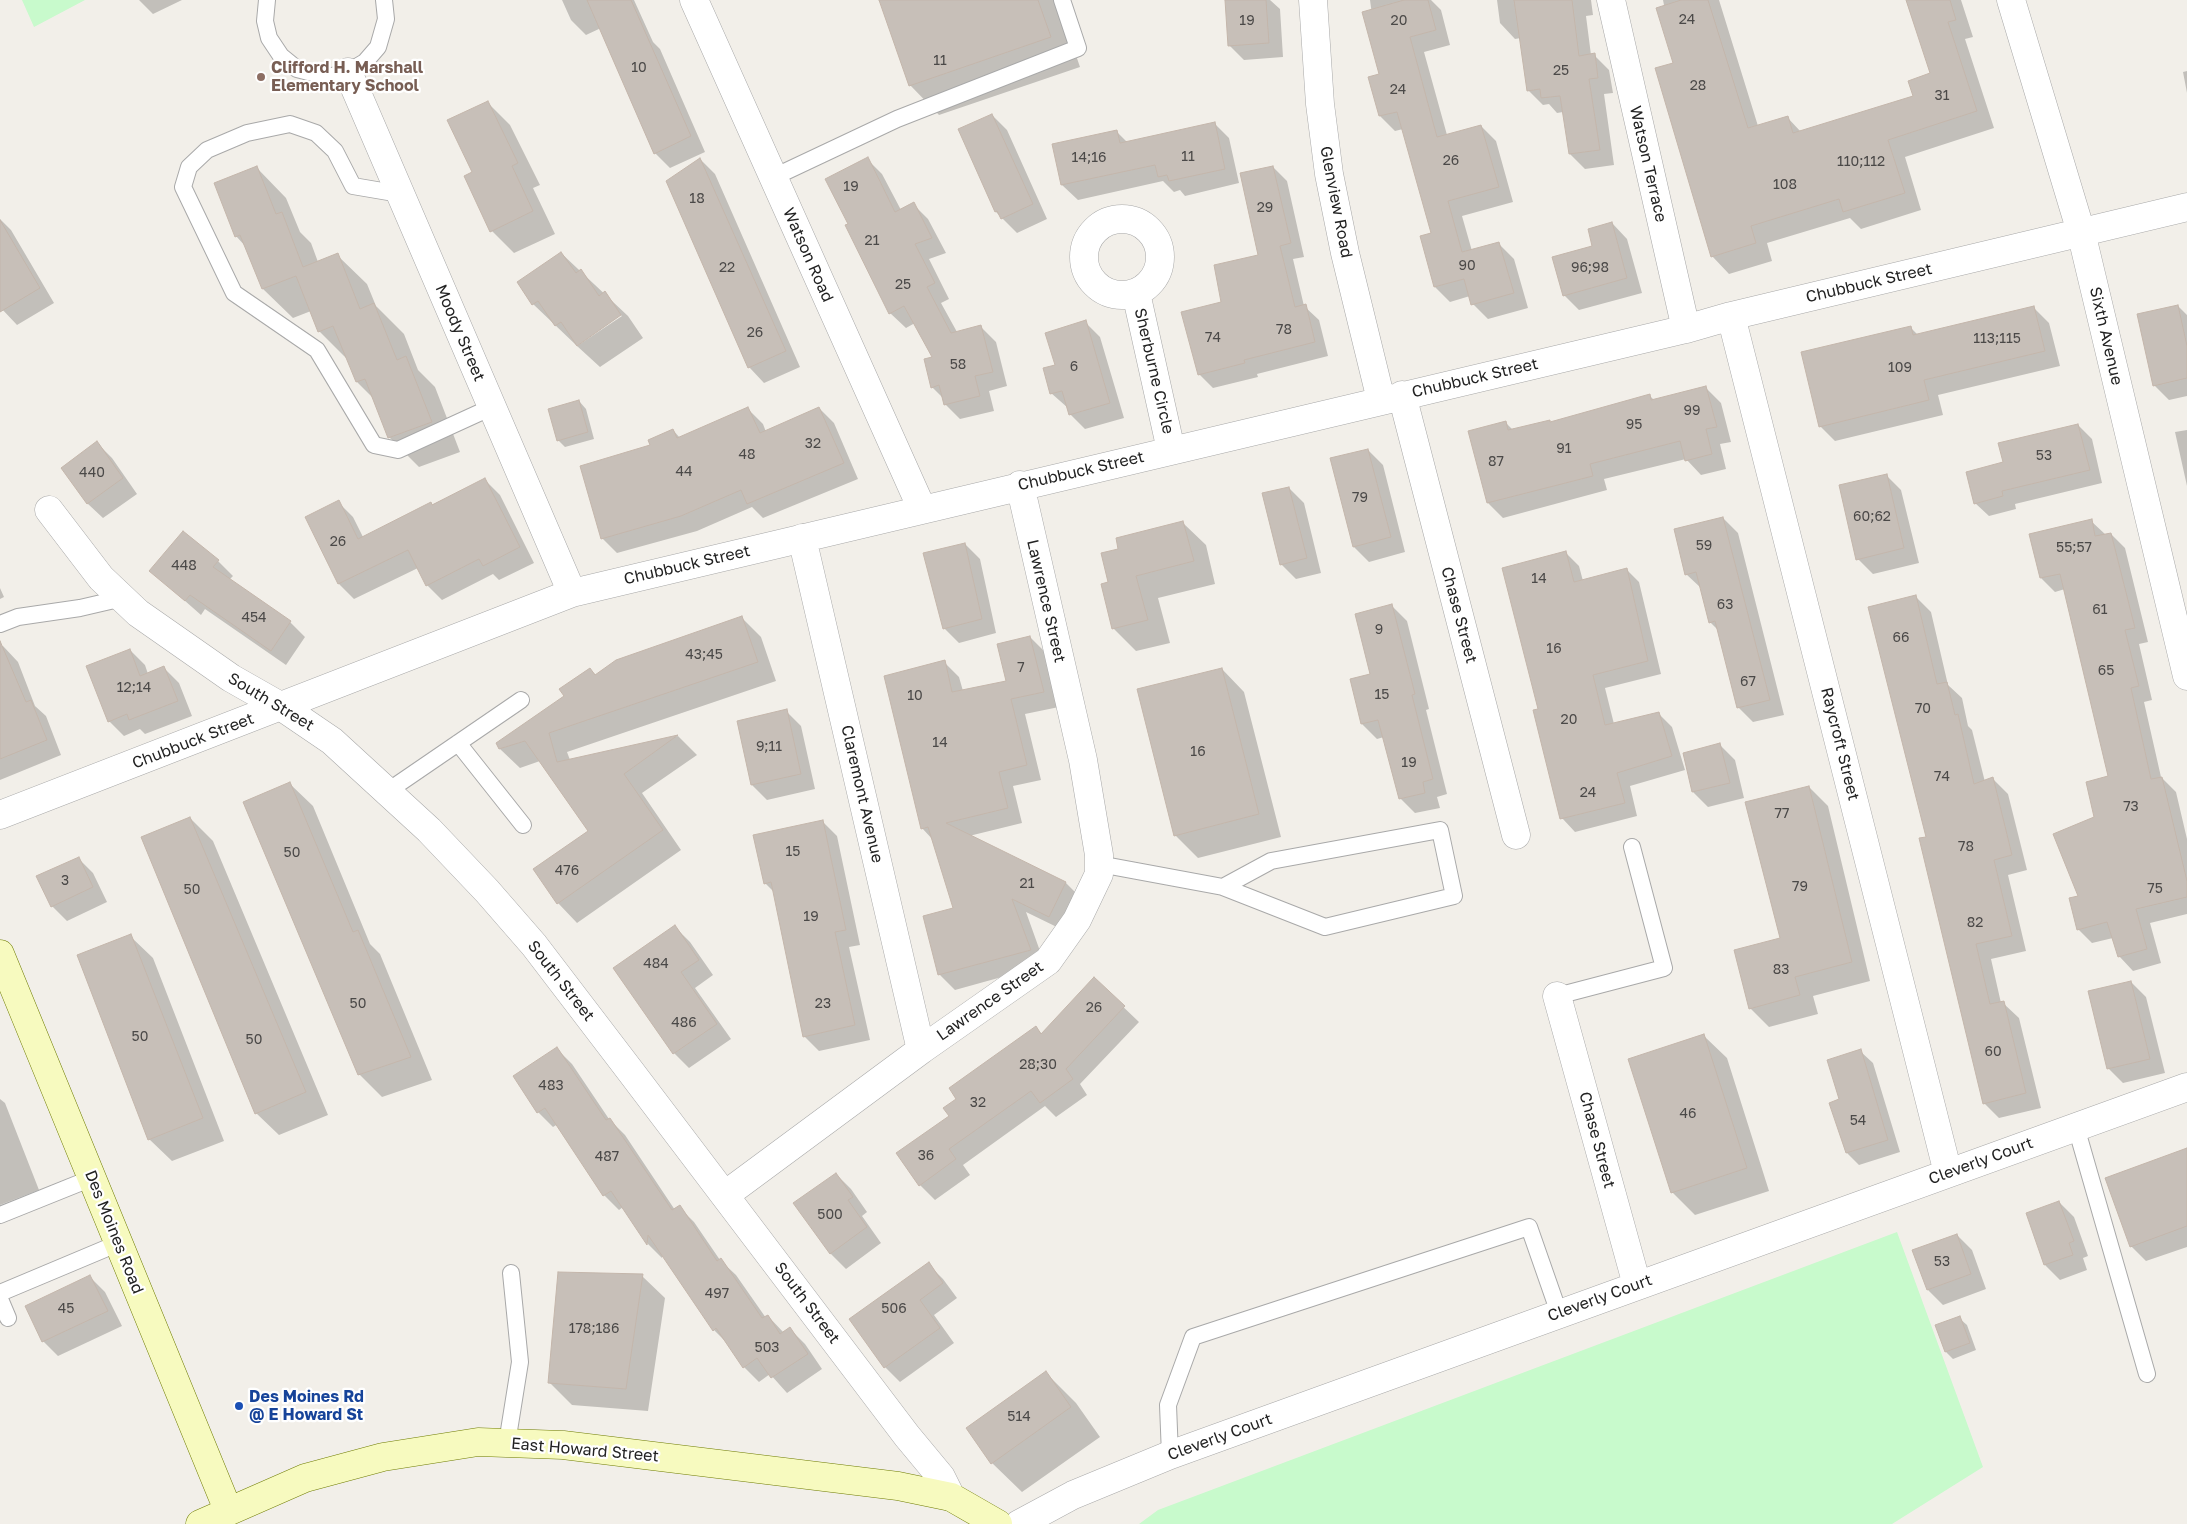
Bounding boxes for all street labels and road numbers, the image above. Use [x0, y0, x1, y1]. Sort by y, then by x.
street label: Watson Terrace [1625, 104, 1671, 224]
street label: Glenview Road [1316, 144, 1356, 260]
street label: Watson Road [779, 205, 837, 305]
street label: Chubbuck Street [1804, 259, 1934, 307]
street label: Moody Street [431, 282, 489, 384]
street label: Sixth Avenue [2085, 285, 2127, 387]
street label: Sherburne Circle [1130, 306, 1178, 436]
street label: Chubbuck Street [1410, 354, 1540, 402]
street label: Chubbuck Street [1016, 447, 1146, 495]
street label: Lawrence Street [1023, 538, 1069, 664]
street label: Chubbuck Street [622, 541, 752, 589]
street label: Chase Street [1437, 565, 1481, 665]
street label: South Street [224, 669, 318, 735]
street label: Raycroft Street [1817, 685, 1863, 803]
street label: Chubbuck Street [129, 709, 257, 773]
street label: Claremont Avenue [837, 723, 887, 865]
street label: South Street [524, 937, 598, 1025]
street label: Lawrence Street [933, 957, 1047, 1045]
street label: Chase Street [1575, 1090, 1619, 1190]
street label: Cleverly Court [1926, 1133, 2036, 1189]
street label: Des Moines Road [80, 1167, 148, 1297]
street label: South Street [770, 1258, 844, 1348]
street label: Cleverly Court [1545, 1270, 1655, 1326]
street label: Cleverly Court [1165, 1409, 1275, 1465]
street label: East Howard Street [510, 1434, 660, 1466]

